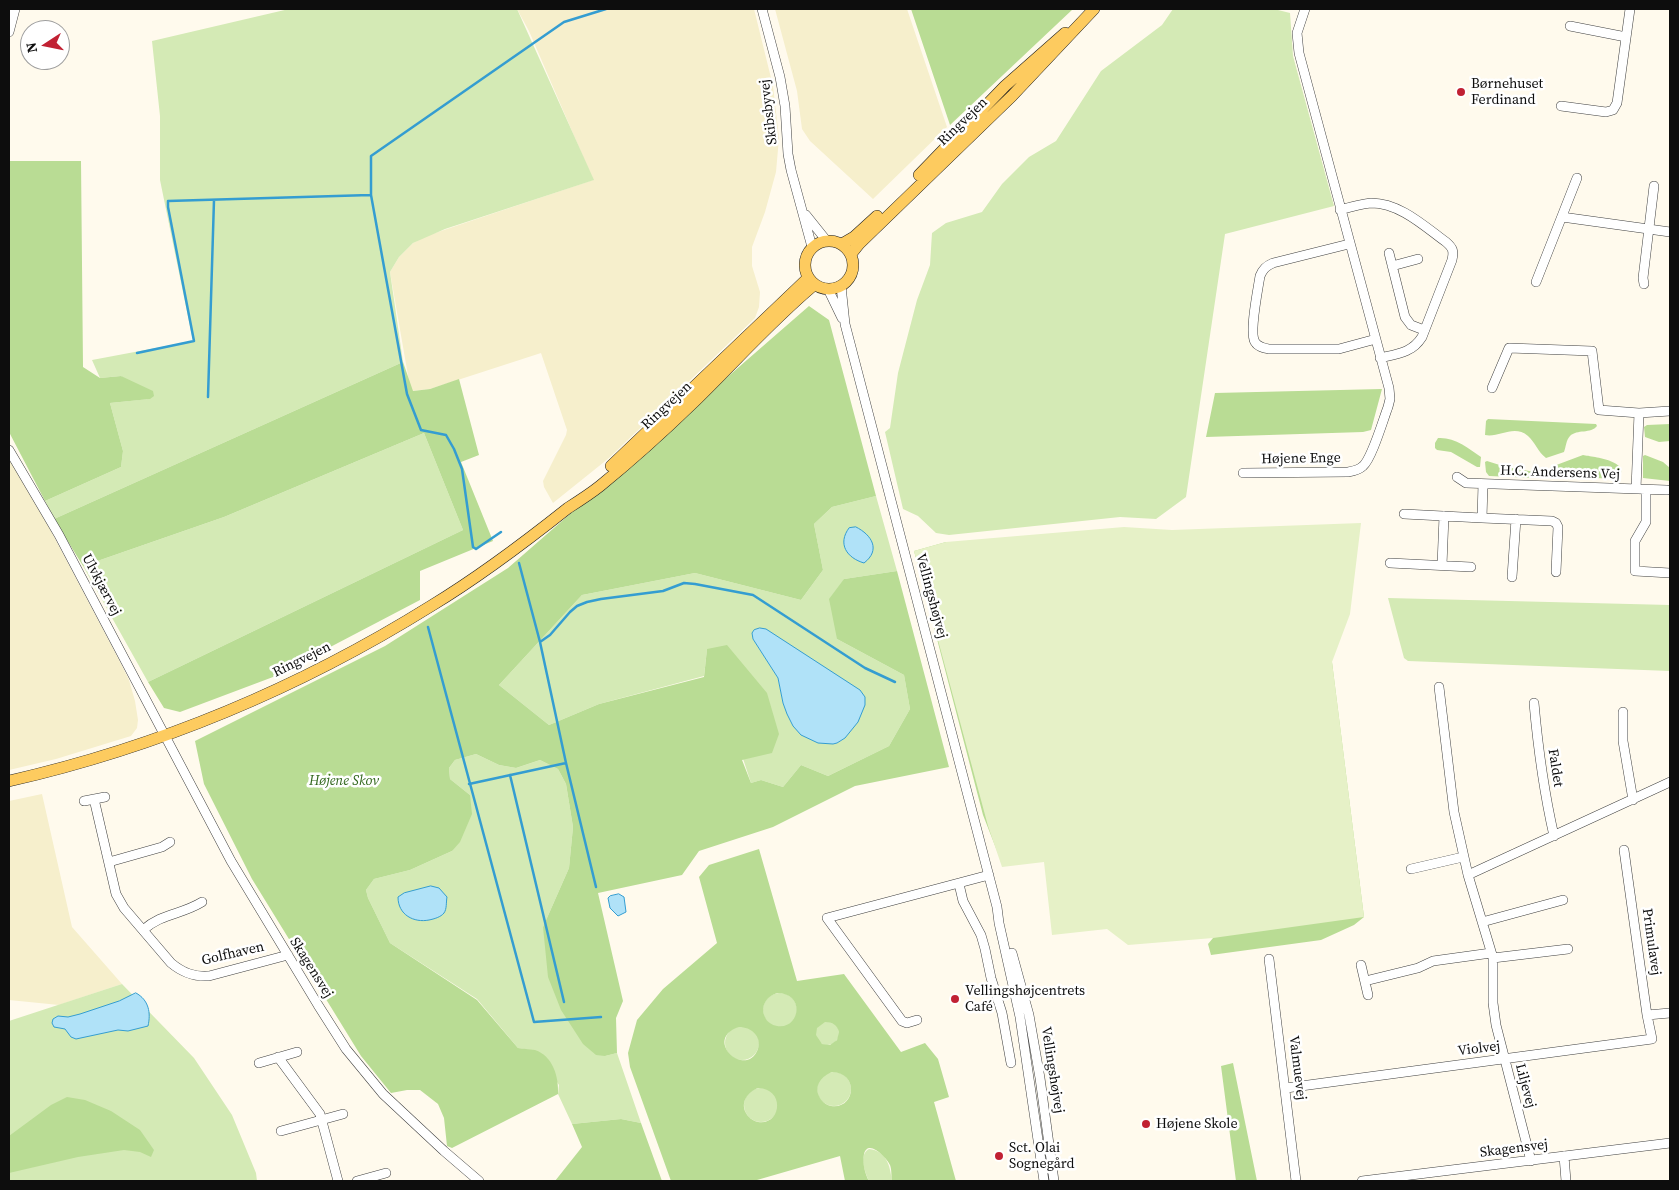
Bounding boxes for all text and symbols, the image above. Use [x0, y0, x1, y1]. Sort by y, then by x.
north arrow [20, 20, 70, 70]
text: N [20, 41, 42, 55]
place label: Børnehuset Ferdinand [1471, 76, 1543, 108]
street label: Skibsbyvej [757, 78, 781, 146]
marker: Børnehuset Ferdinand [1455, 86, 1467, 98]
street label: Ringvejen [935, 94, 991, 150]
street label: Ringvejen [638, 379, 696, 433]
street label: Højene Enge [1261, 450, 1341, 468]
street label: H.C. Andersens Vej [1500, 463, 1620, 483]
street label: Ulvkjærvej [78, 551, 124, 619]
street label: Vellingshøjvej [912, 552, 950, 640]
street label: Ringvejen [270, 639, 334, 681]
street label: Faldet [1544, 748, 1566, 788]
park label: Højene Skov [309, 773, 379, 789]
street label: Primulavej [1638, 907, 1664, 977]
street label: Skagensvej [286, 935, 336, 1001]
street label: Golfhaven [200, 939, 266, 969]
place label: Vellingshøjcentrets Café [965, 983, 1085, 1016]
marker: Vellingshøjcentrets Café [949, 993, 961, 1005]
street label: Vellingshøjvej [1037, 1026, 1067, 1114]
street label: Valmuevej [1285, 1035, 1309, 1101]
street label: Violvej [1457, 1038, 1501, 1060]
street label: Liljevej [1511, 1062, 1539, 1110]
place label: Højene Skole [1156, 1116, 1238, 1132]
marker: Højene Skole [1140, 1118, 1152, 1130]
street label: Skagensvej [1479, 1137, 1549, 1161]
place label: Sct. Olai Sognegård [1009, 1140, 1074, 1172]
marker: Sct. Olai Sognegård [993, 1150, 1005, 1162]

